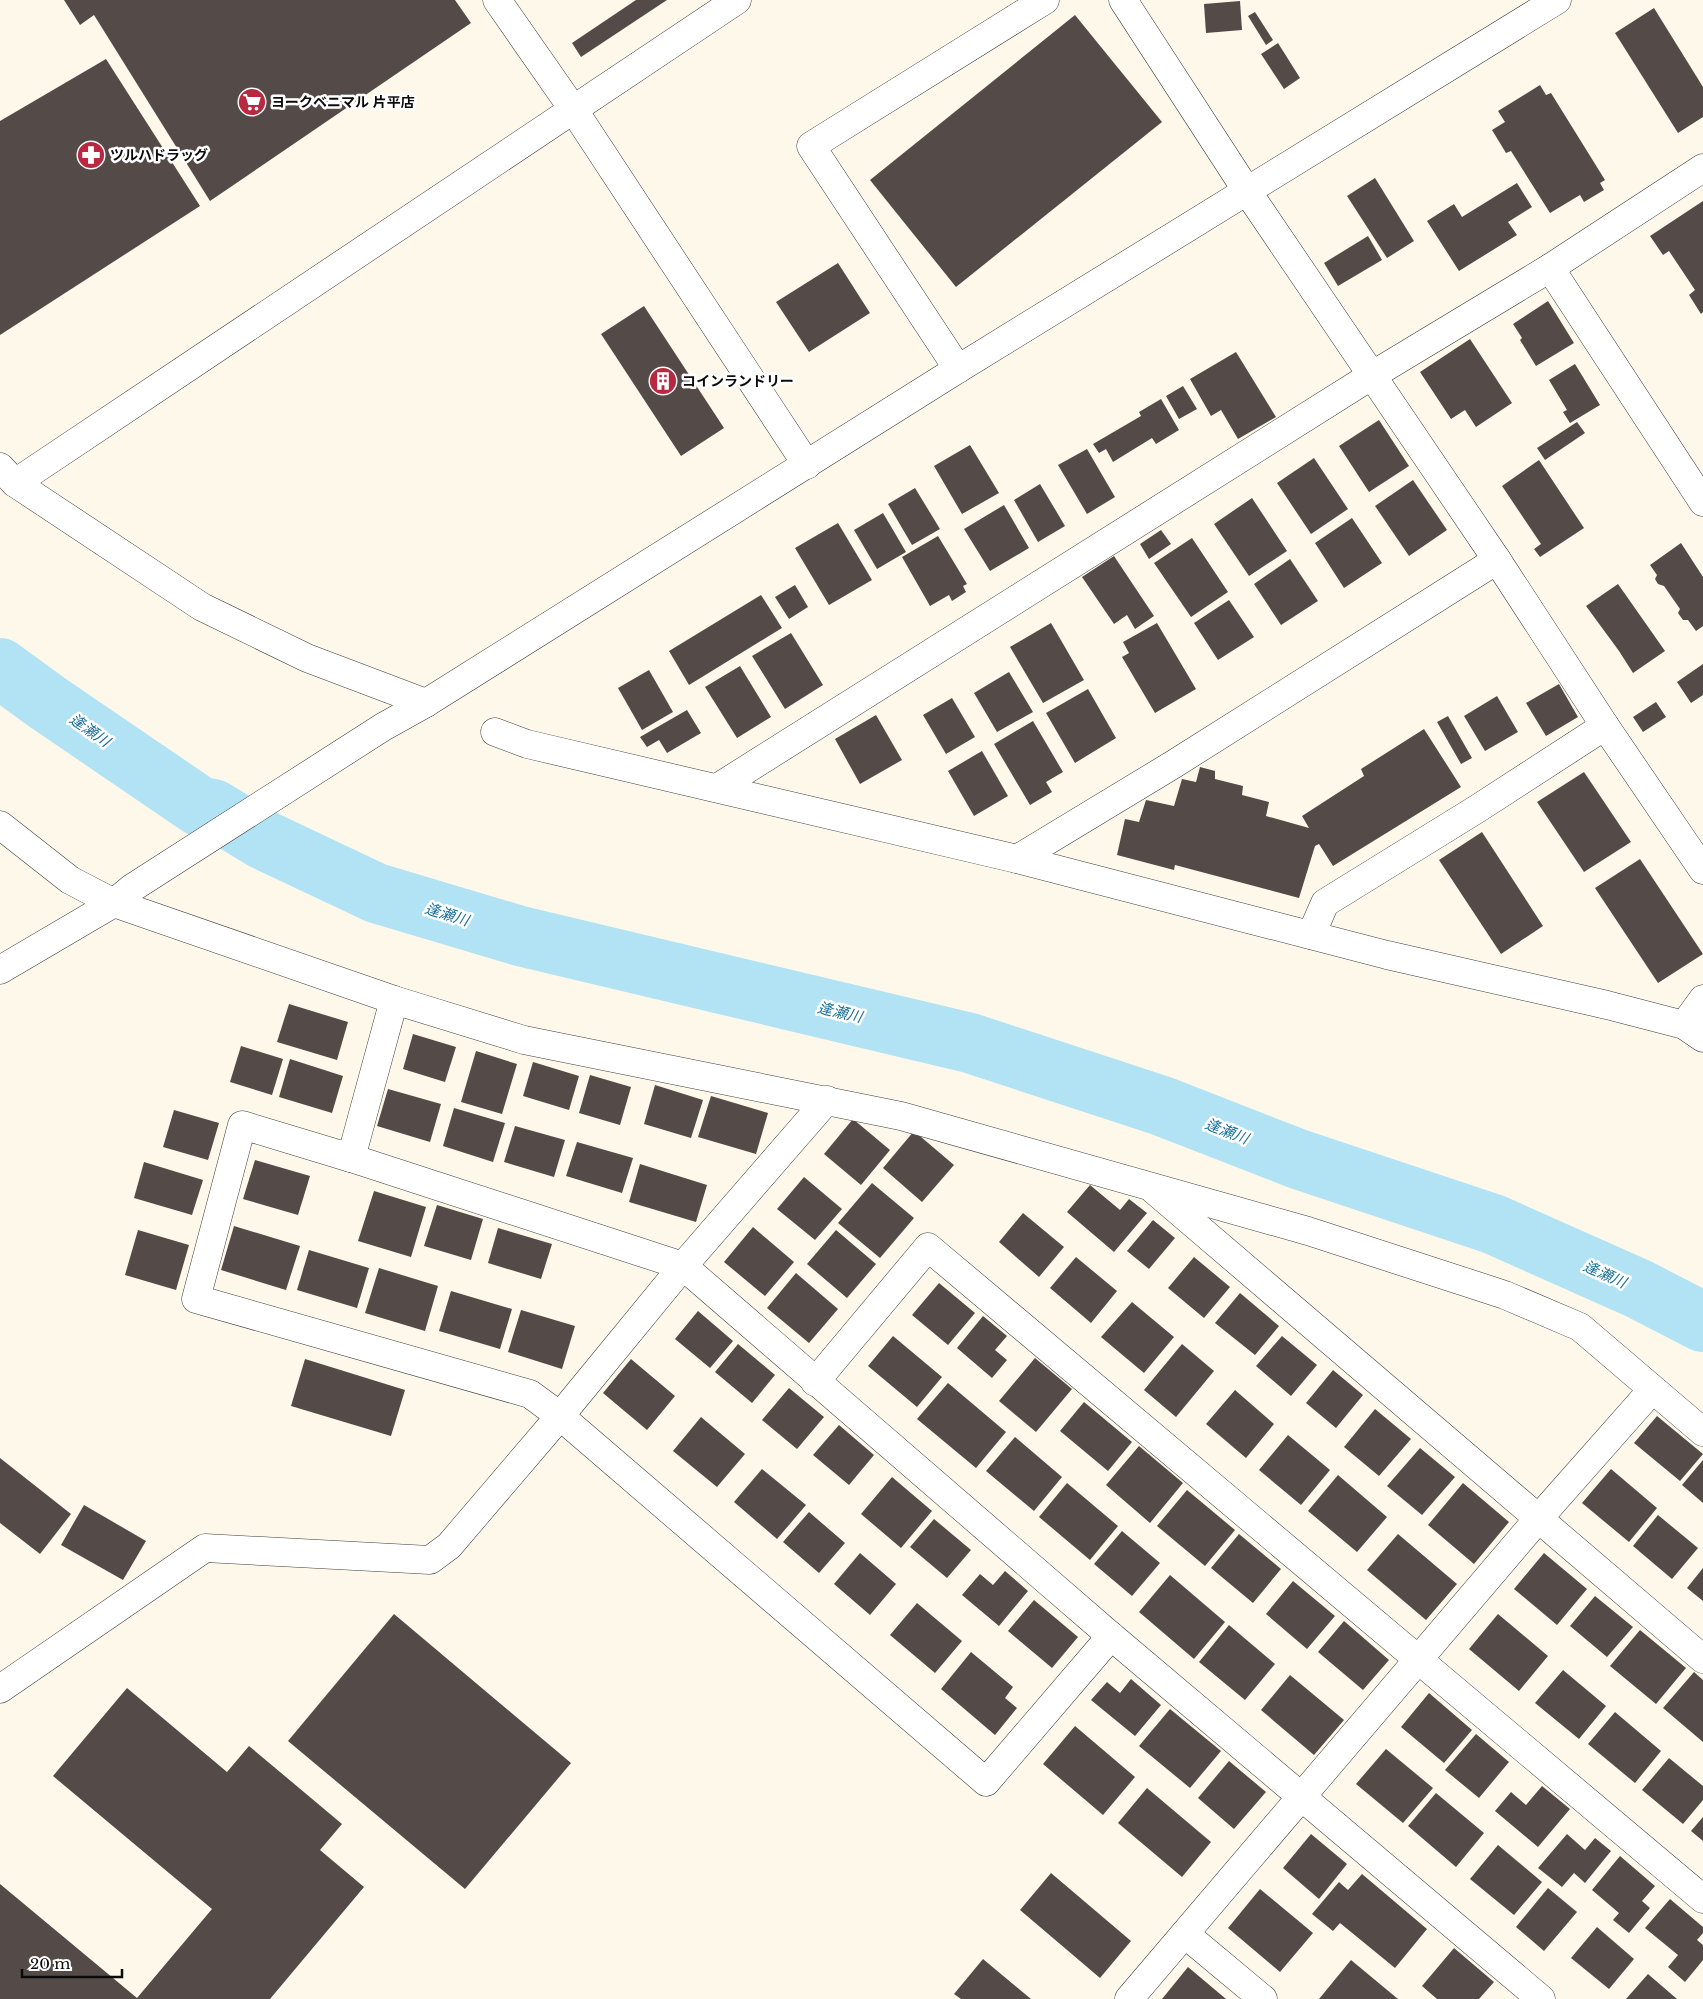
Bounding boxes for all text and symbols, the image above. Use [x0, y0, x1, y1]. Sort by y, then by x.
supermarket icon: ヨークベニマル 片平店 [237, 87, 267, 117]
place label: ヨークベニマル 片平店 [271, 93, 415, 111]
pharmacy icon: ツルハドラッグ [76, 140, 106, 170]
place label: ツルハドラッグ [110, 146, 208, 164]
building icon: コインランドリー [648, 366, 678, 396]
place label: コインランドリー [682, 372, 794, 390]
water label: 逢瀬川 [66, 709, 116, 752]
water label: 逢瀬川 [423, 898, 473, 930]
water label: 逢瀬川 [816, 998, 866, 1027]
water label: 逢瀬川 [1203, 1114, 1253, 1149]
water label: 逢瀬川 [1581, 1256, 1631, 1293]
scale bar [22, 1946, 122, 1978]
text: 20 m [30, 1954, 70, 1973]

